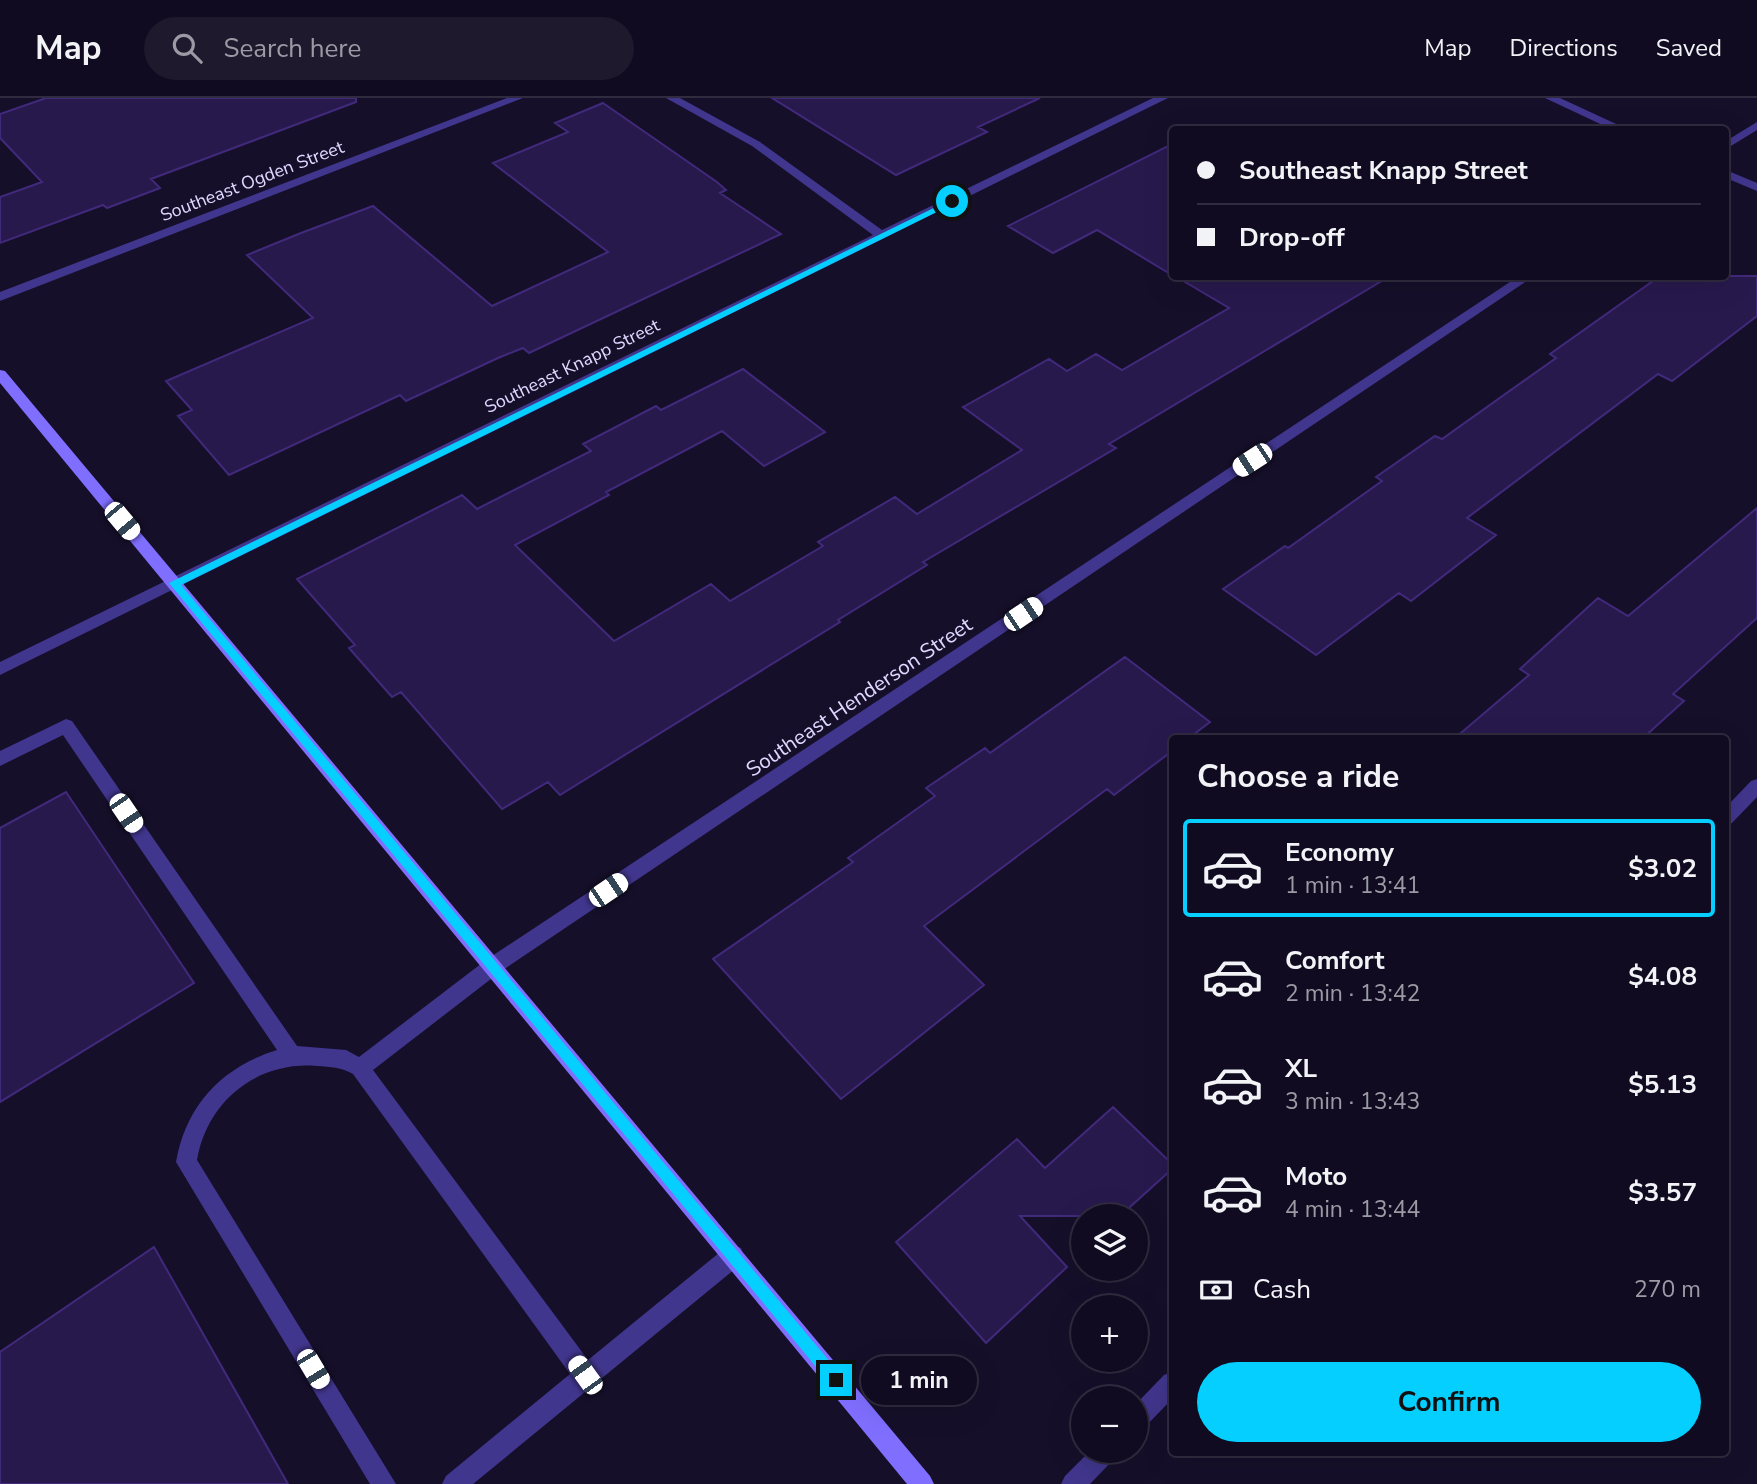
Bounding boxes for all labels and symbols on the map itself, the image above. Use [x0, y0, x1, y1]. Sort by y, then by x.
street label: Southeast Ogden Street [157, 135, 348, 227]
route start [936, 185, 968, 217]
street label: Southeast Knapp Street [480, 313, 664, 419]
car [1229, 440, 1276, 480]
car [101, 498, 144, 544]
car [1000, 594, 1047, 634]
street label: Southeast Henderson Street [740, 610, 978, 783]
car [106, 790, 147, 836]
car [585, 870, 632, 910]
car [294, 1346, 333, 1392]
car [565, 1352, 606, 1398]
callout: 1 min [860, 1356, 976, 1404]
route end [820, 1364, 852, 1396]

